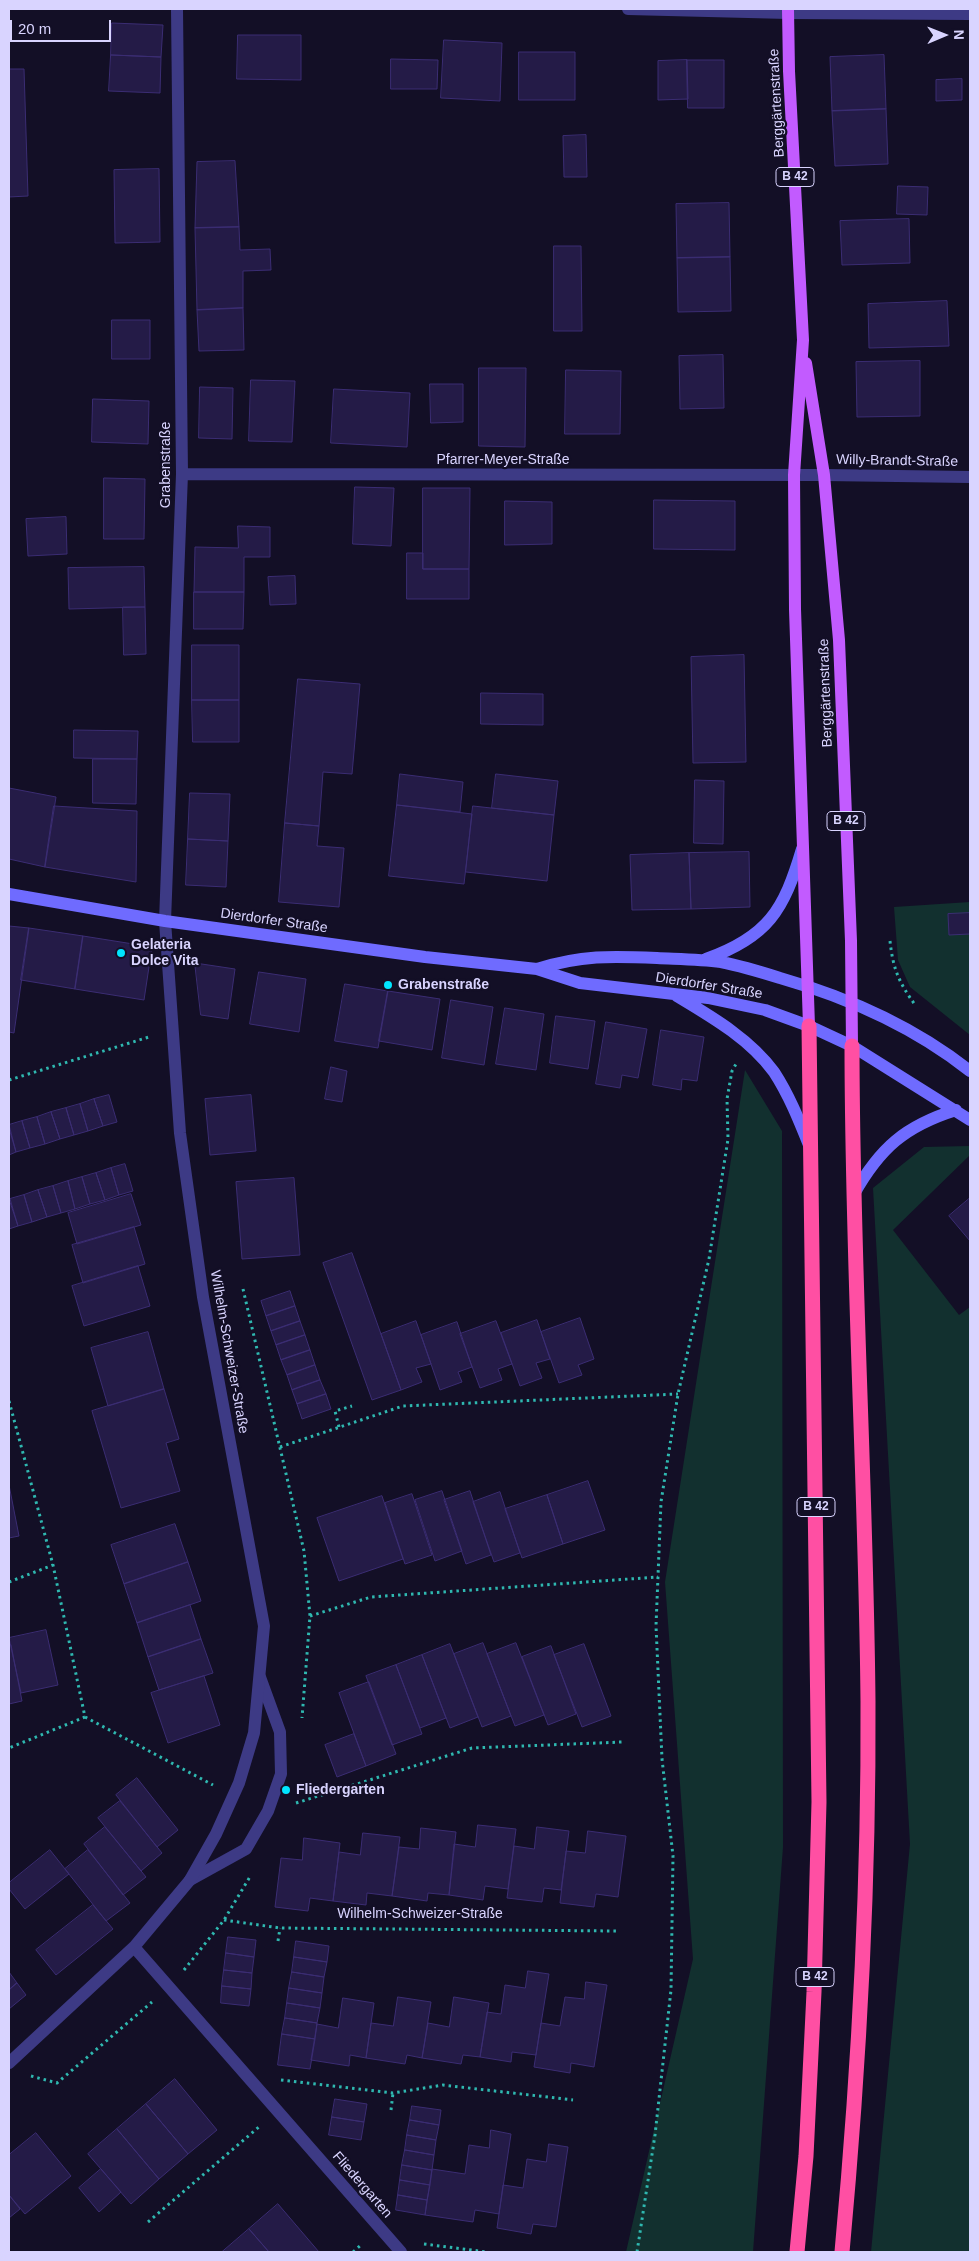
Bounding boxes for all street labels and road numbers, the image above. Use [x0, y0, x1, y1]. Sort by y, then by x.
street label: Berggärtenstraße [766, 48, 788, 158]
road number: B 42 [776, 168, 814, 186]
street label: Grabenstraße [158, 422, 174, 508]
street label: Pfarrer-Meyer-Straße [436, 452, 570, 468]
street label: Willy-Brandt-Straße [836, 452, 958, 470]
street label: Berggärtenstraße [816, 638, 836, 748]
road number: B 42 [827, 811, 865, 830]
street label: Dierdorfer Straße [219, 905, 329, 937]
street label: Dierdorfer Straße [654, 969, 764, 1003]
street label: Wilhelm-Schweizer-Straße [206, 1269, 252, 1435]
road number: B 42 [797, 1498, 835, 1516]
street label: Wilhelm-Schweizer-Straße [337, 1906, 503, 1922]
road number: B 42 [796, 1968, 834, 1986]
street label: Fliedergarten [329, 2148, 395, 2222]

